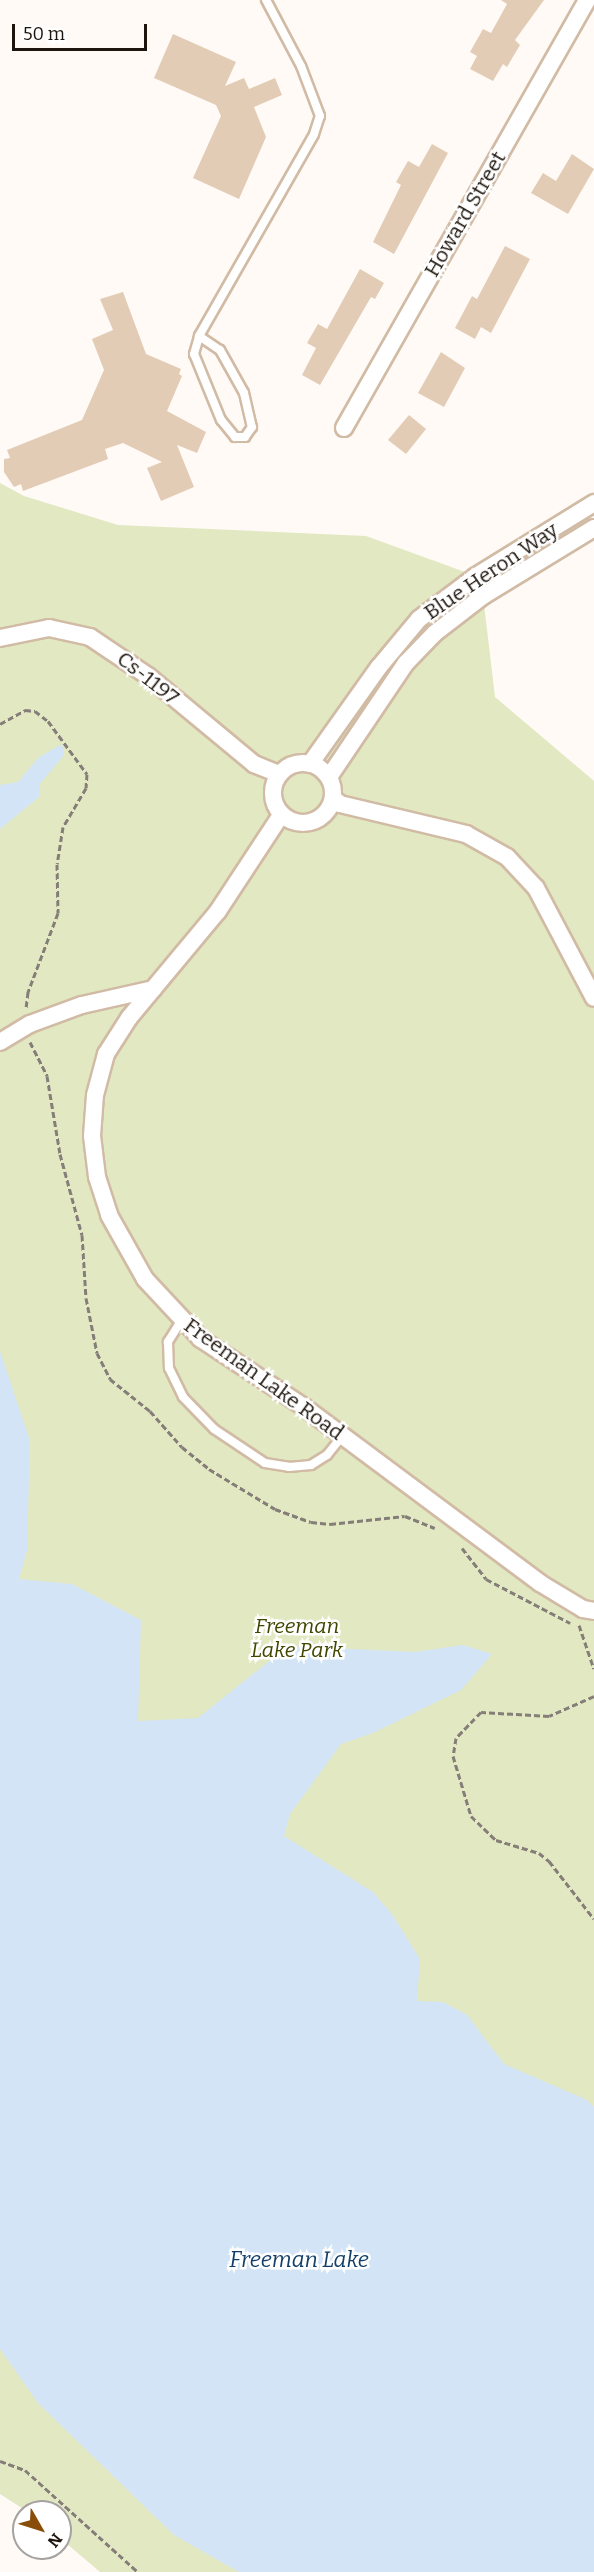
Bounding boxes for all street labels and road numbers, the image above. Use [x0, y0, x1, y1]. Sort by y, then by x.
street label: Howard Street [419, 147, 511, 281]
street label: Blue Heron Way [419, 517, 563, 625]
street label: Cs-1197 [112, 646, 184, 710]
street label: Freeman Lake Road [179, 1313, 349, 1445]

